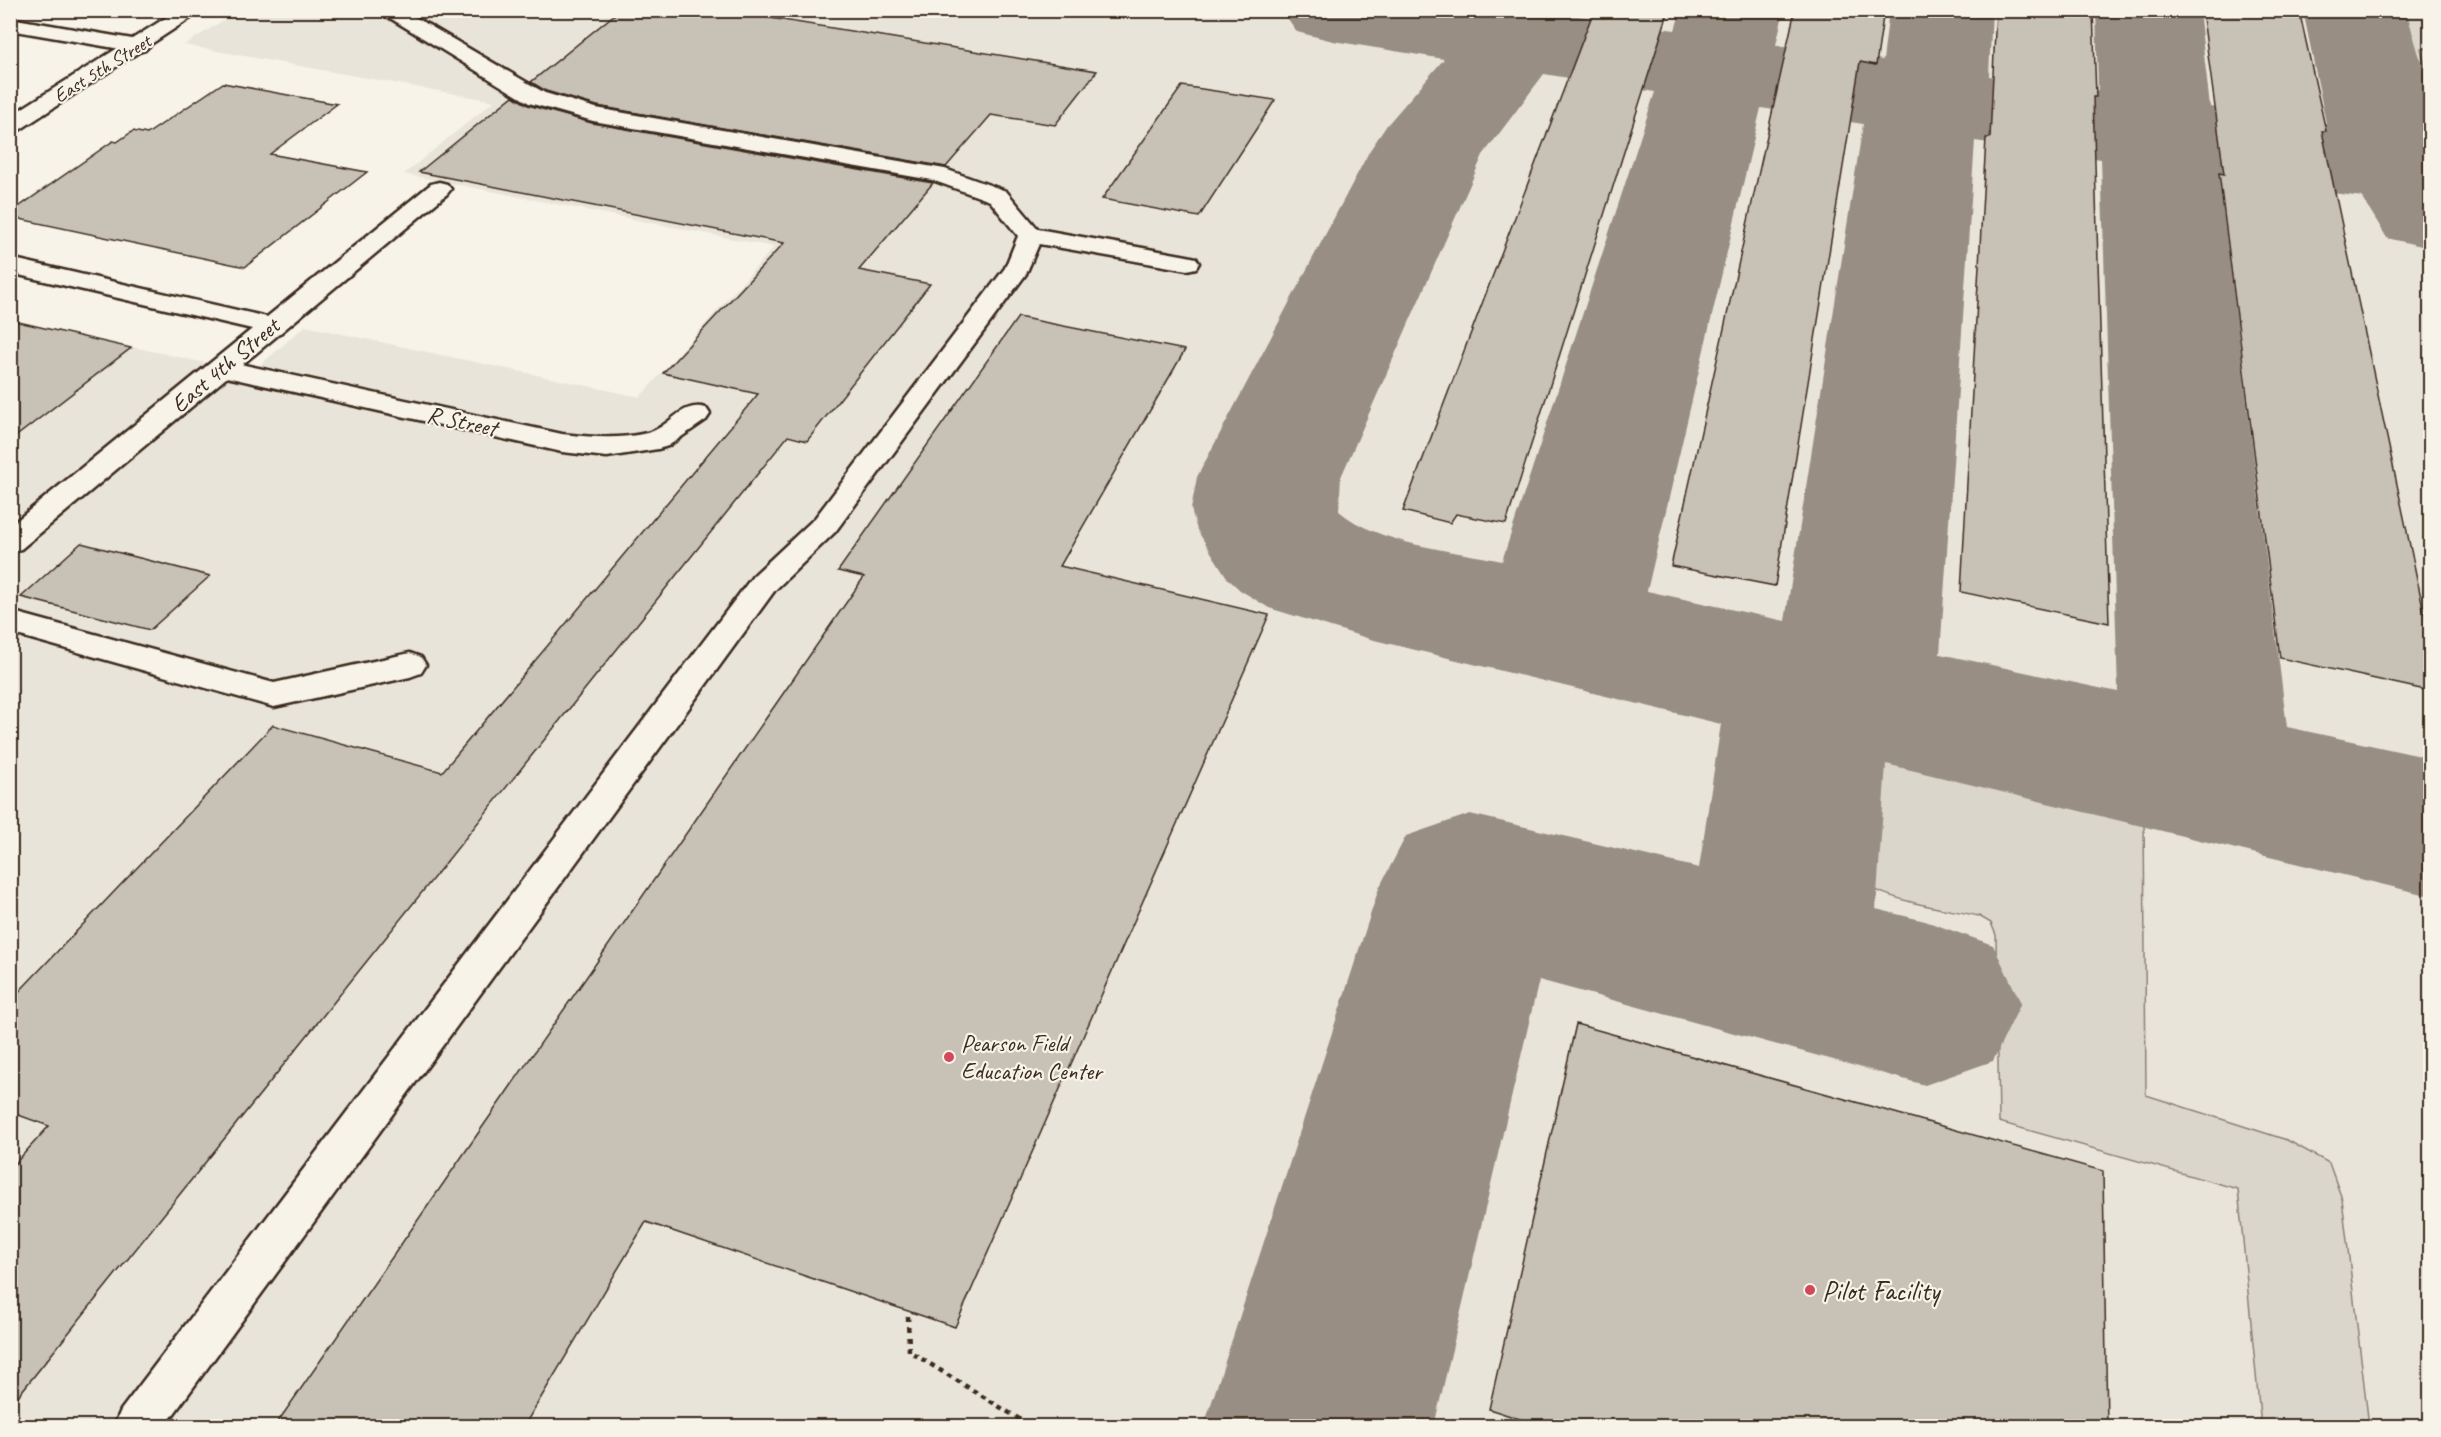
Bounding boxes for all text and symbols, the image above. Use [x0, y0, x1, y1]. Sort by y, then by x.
street label: East 5th Street [49, 27, 158, 108]
street label: East 4th Street [165, 310, 287, 419]
street label: R Street [424, 399, 503, 444]
place label: Pearson Field Education Center [961, 1028, 1104, 1086]
marker: Pearson Field Education Center [942, 1050, 956, 1064]
place label: Pilot Facility [1822, 1273, 1942, 1308]
marker: Pilot Facility [1803, 1283, 1817, 1297]

